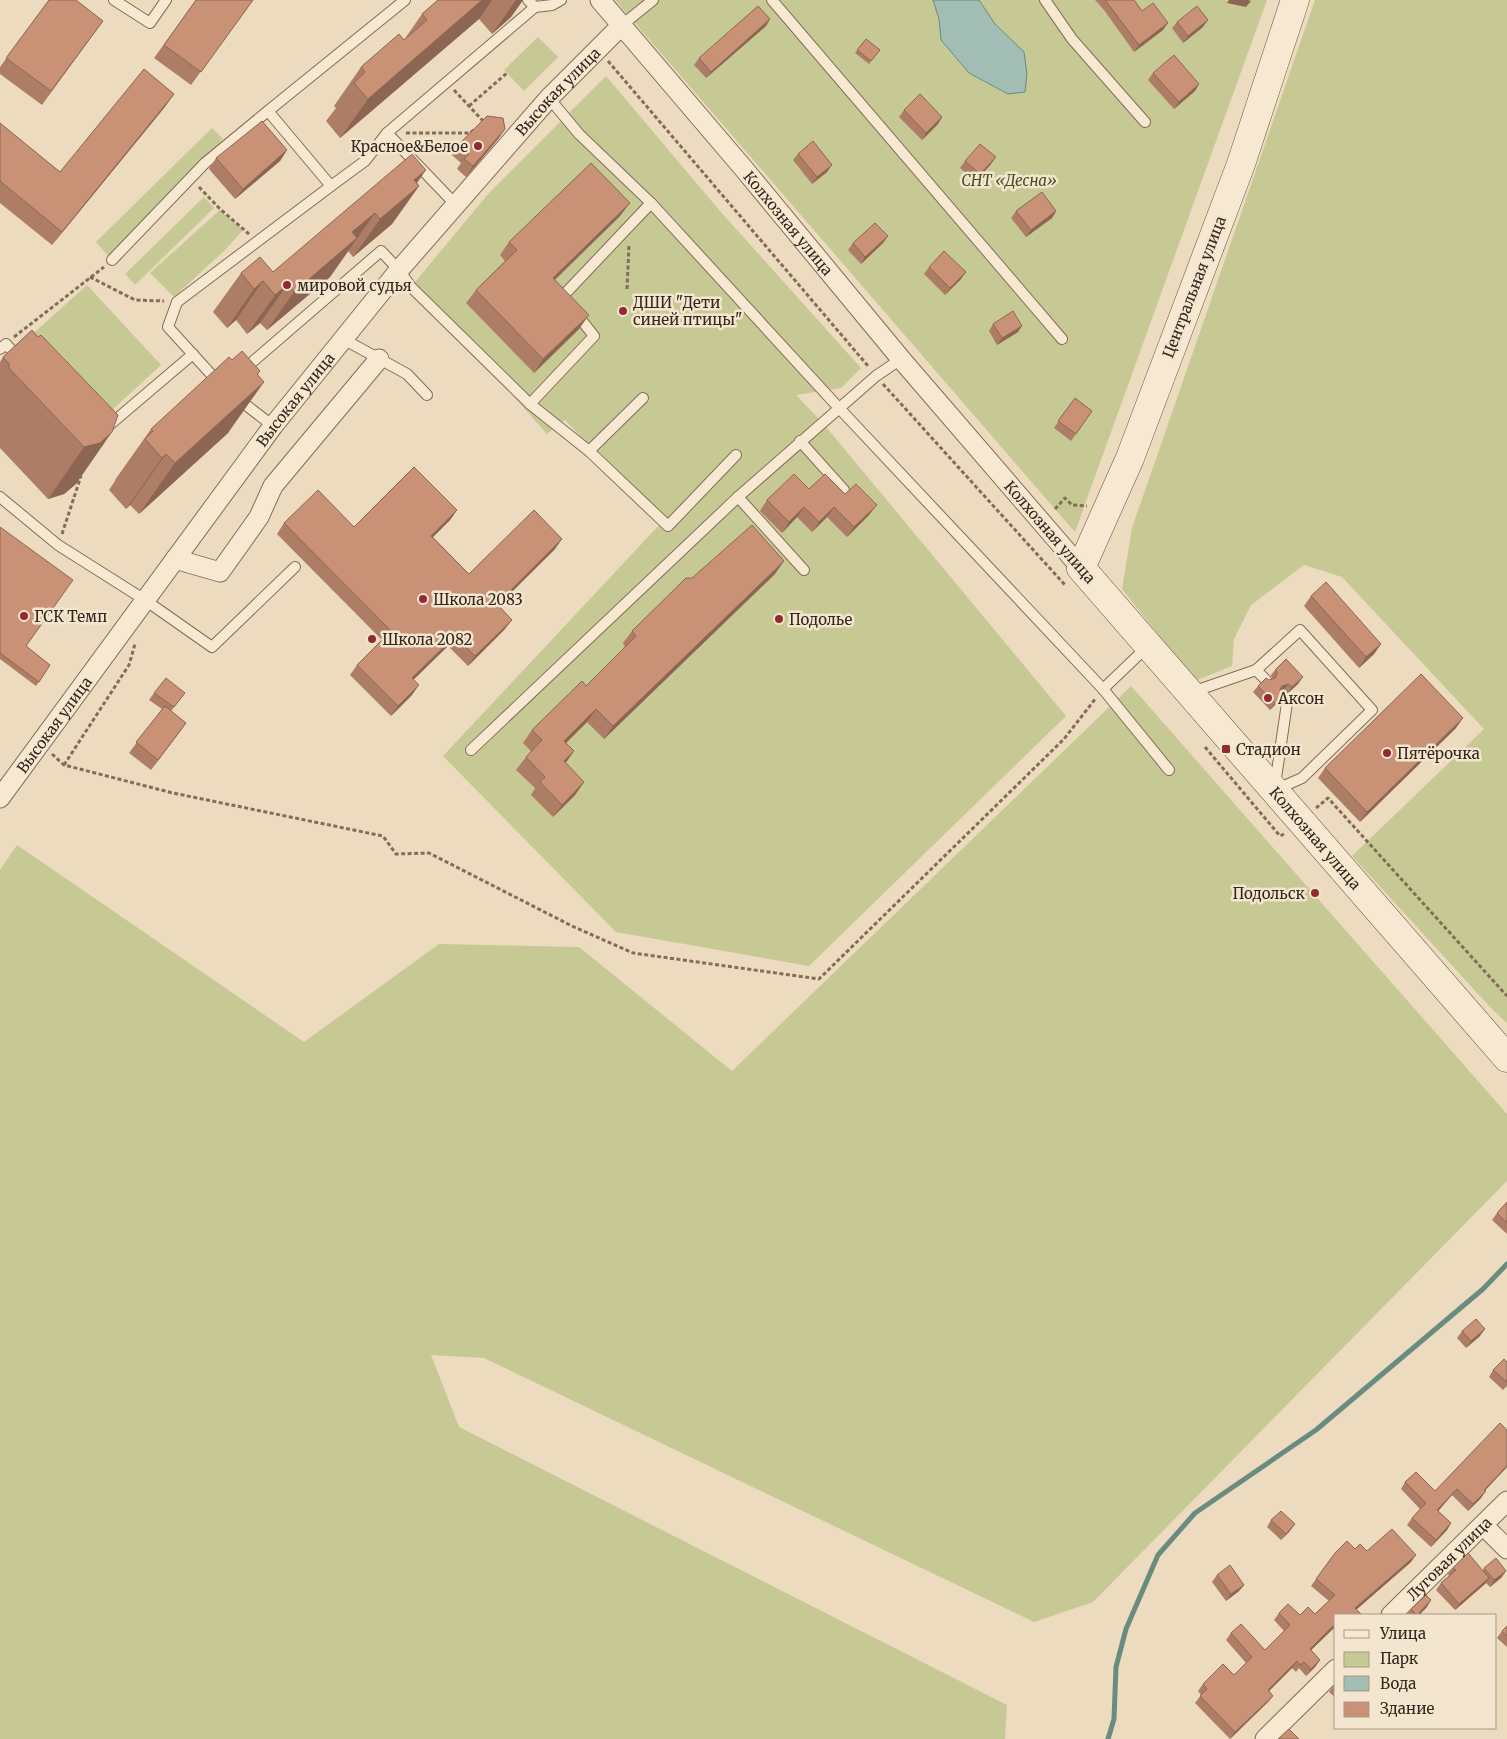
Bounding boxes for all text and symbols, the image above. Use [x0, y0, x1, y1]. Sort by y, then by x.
street label: Высокая улица [511, 43, 604, 139]
place label: Красное&Белое [351, 137, 468, 156]
marker: Красное&Белое [472, 140, 484, 152]
street label: Колхозная улица [740, 167, 837, 279]
park label: СНТ «Десна» [961, 171, 1057, 190]
street label: Центральная улица [1158, 213, 1230, 361]
place label: мировой судья [297, 276, 412, 295]
marker: мировой судья [281, 279, 293, 291]
place label: ДШИ "Дети синей птицы" [633, 293, 742, 329]
marker: ДШИ "Дети синей птицы" [617, 305, 629, 317]
street label: Высокая улица [252, 348, 338, 450]
street label: Колхозная улица [1000, 477, 1100, 587]
place label: Школа 2083 [433, 590, 523, 609]
marker: Школа 2083 [417, 593, 429, 605]
place label: ГСК Темп [34, 607, 107, 626]
marker: ГСК Темп [18, 610, 30, 622]
place label: Подолье [789, 610, 852, 629]
marker: Подолье [773, 613, 785, 625]
place label: Школа 2082 [382, 630, 473, 649]
marker: Школа 2082 [366, 633, 378, 645]
street label: Высокая улица [12, 673, 96, 777]
place label: Аксон [1277, 689, 1324, 708]
marker: Аксон [1262, 692, 1274, 704]
place label: Стадион [1236, 740, 1301, 759]
marker: Стадион [1220, 743, 1232, 755]
place label: Пятёрочка [1397, 744, 1480, 763]
marker: Пятёрочка [1381, 747, 1393, 759]
street label: Колхозная улица [1266, 783, 1365, 893]
place label: Подольск [1233, 884, 1305, 903]
marker: Подольск [1309, 887, 1321, 899]
street label: Луговая улица [1402, 1512, 1495, 1604]
legend [1334, 1614, 1497, 1729]
text: Улица [1379, 1624, 1426, 1643]
text: Парк [1380, 1649, 1419, 1668]
text: Вода [1380, 1674, 1416, 1693]
text: Здание [1380, 1699, 1434, 1718]

